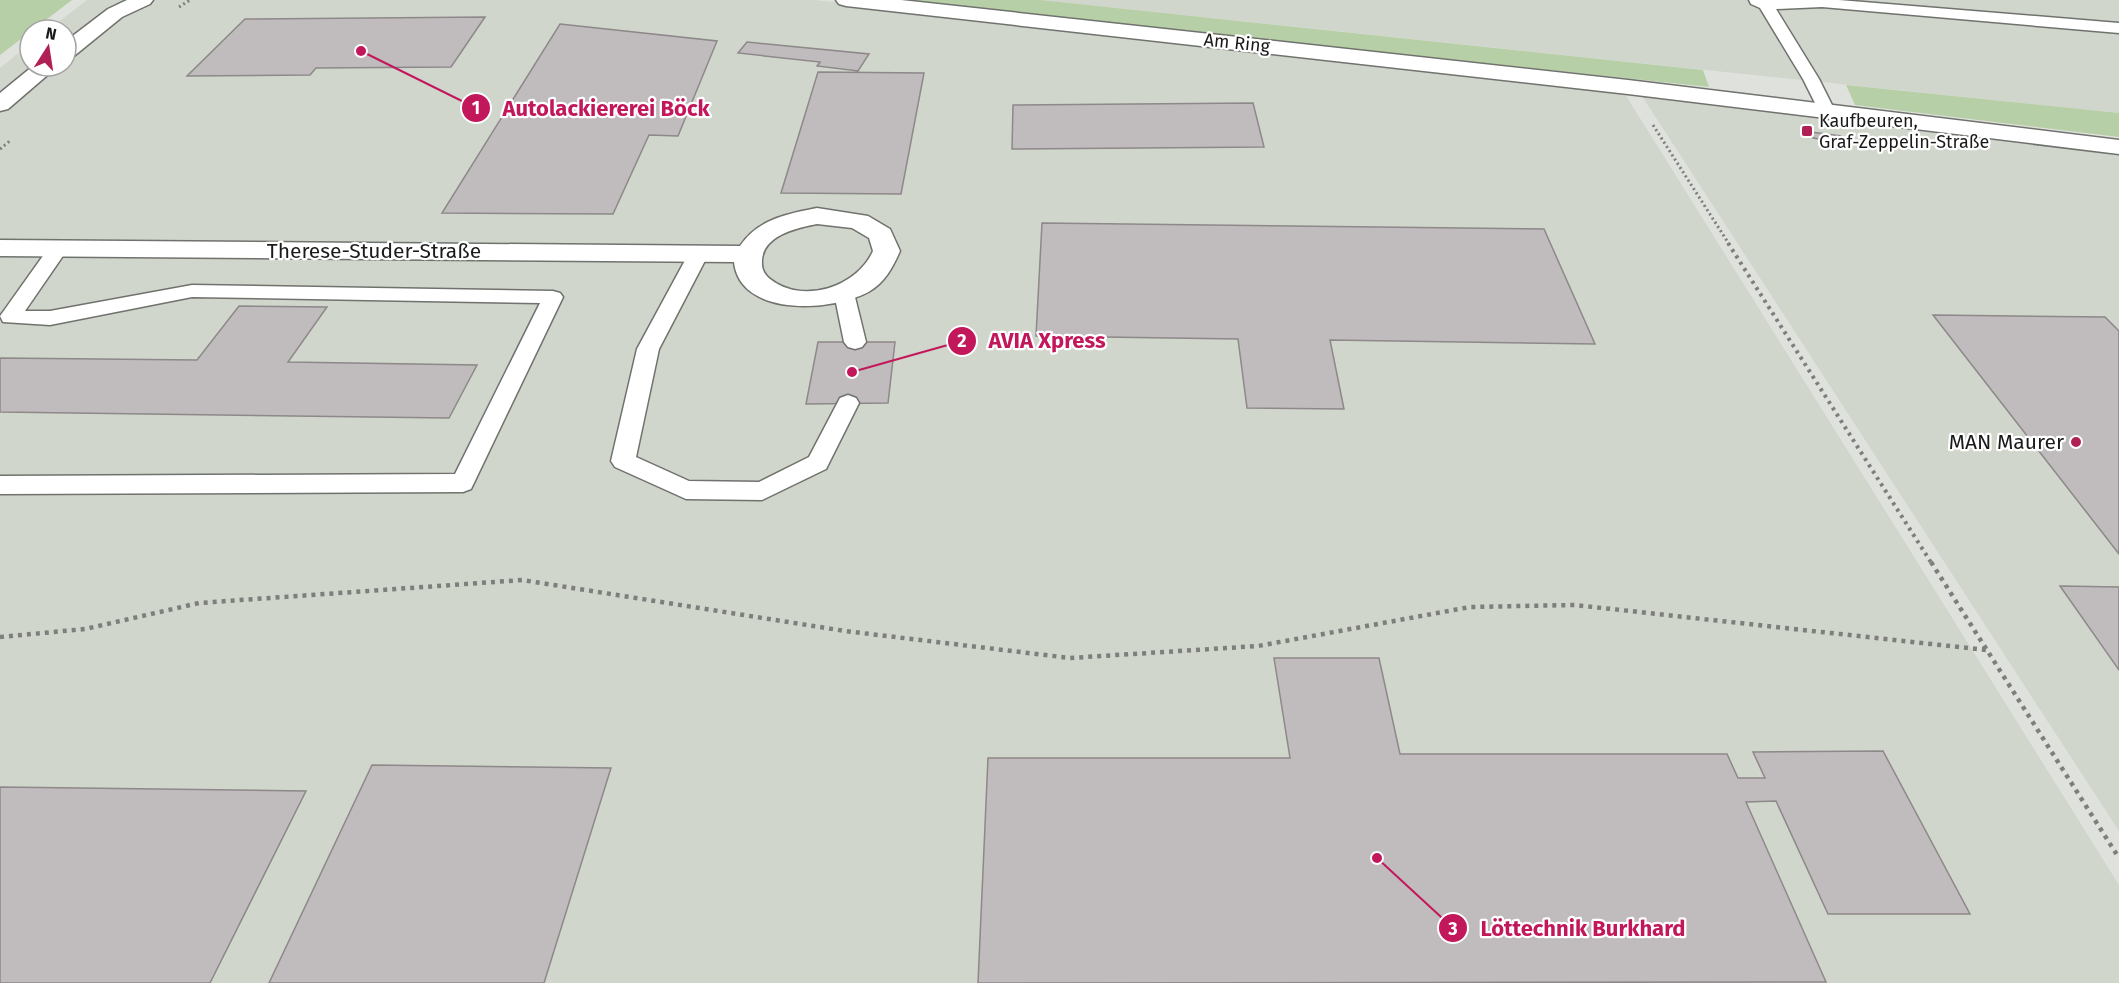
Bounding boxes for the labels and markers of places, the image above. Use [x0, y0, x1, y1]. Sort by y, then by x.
callout: Autolackiererei Böck [461, 88, 722, 128]
place label: Kaufbeuren, Graf-Zeppelin-Straße [1819, 110, 1989, 153]
marker: Kaufbeuren, Graf-Zeppelin-Straße [1800, 124, 1814, 138]
callout: AVIA Xpress [947, 321, 1118, 361]
place label: MAN Maurer [1949, 429, 2064, 455]
marker: MAN Maurer [2069, 435, 2083, 449]
callout: Löttechnik Burkhard [1438, 908, 1697, 948]

